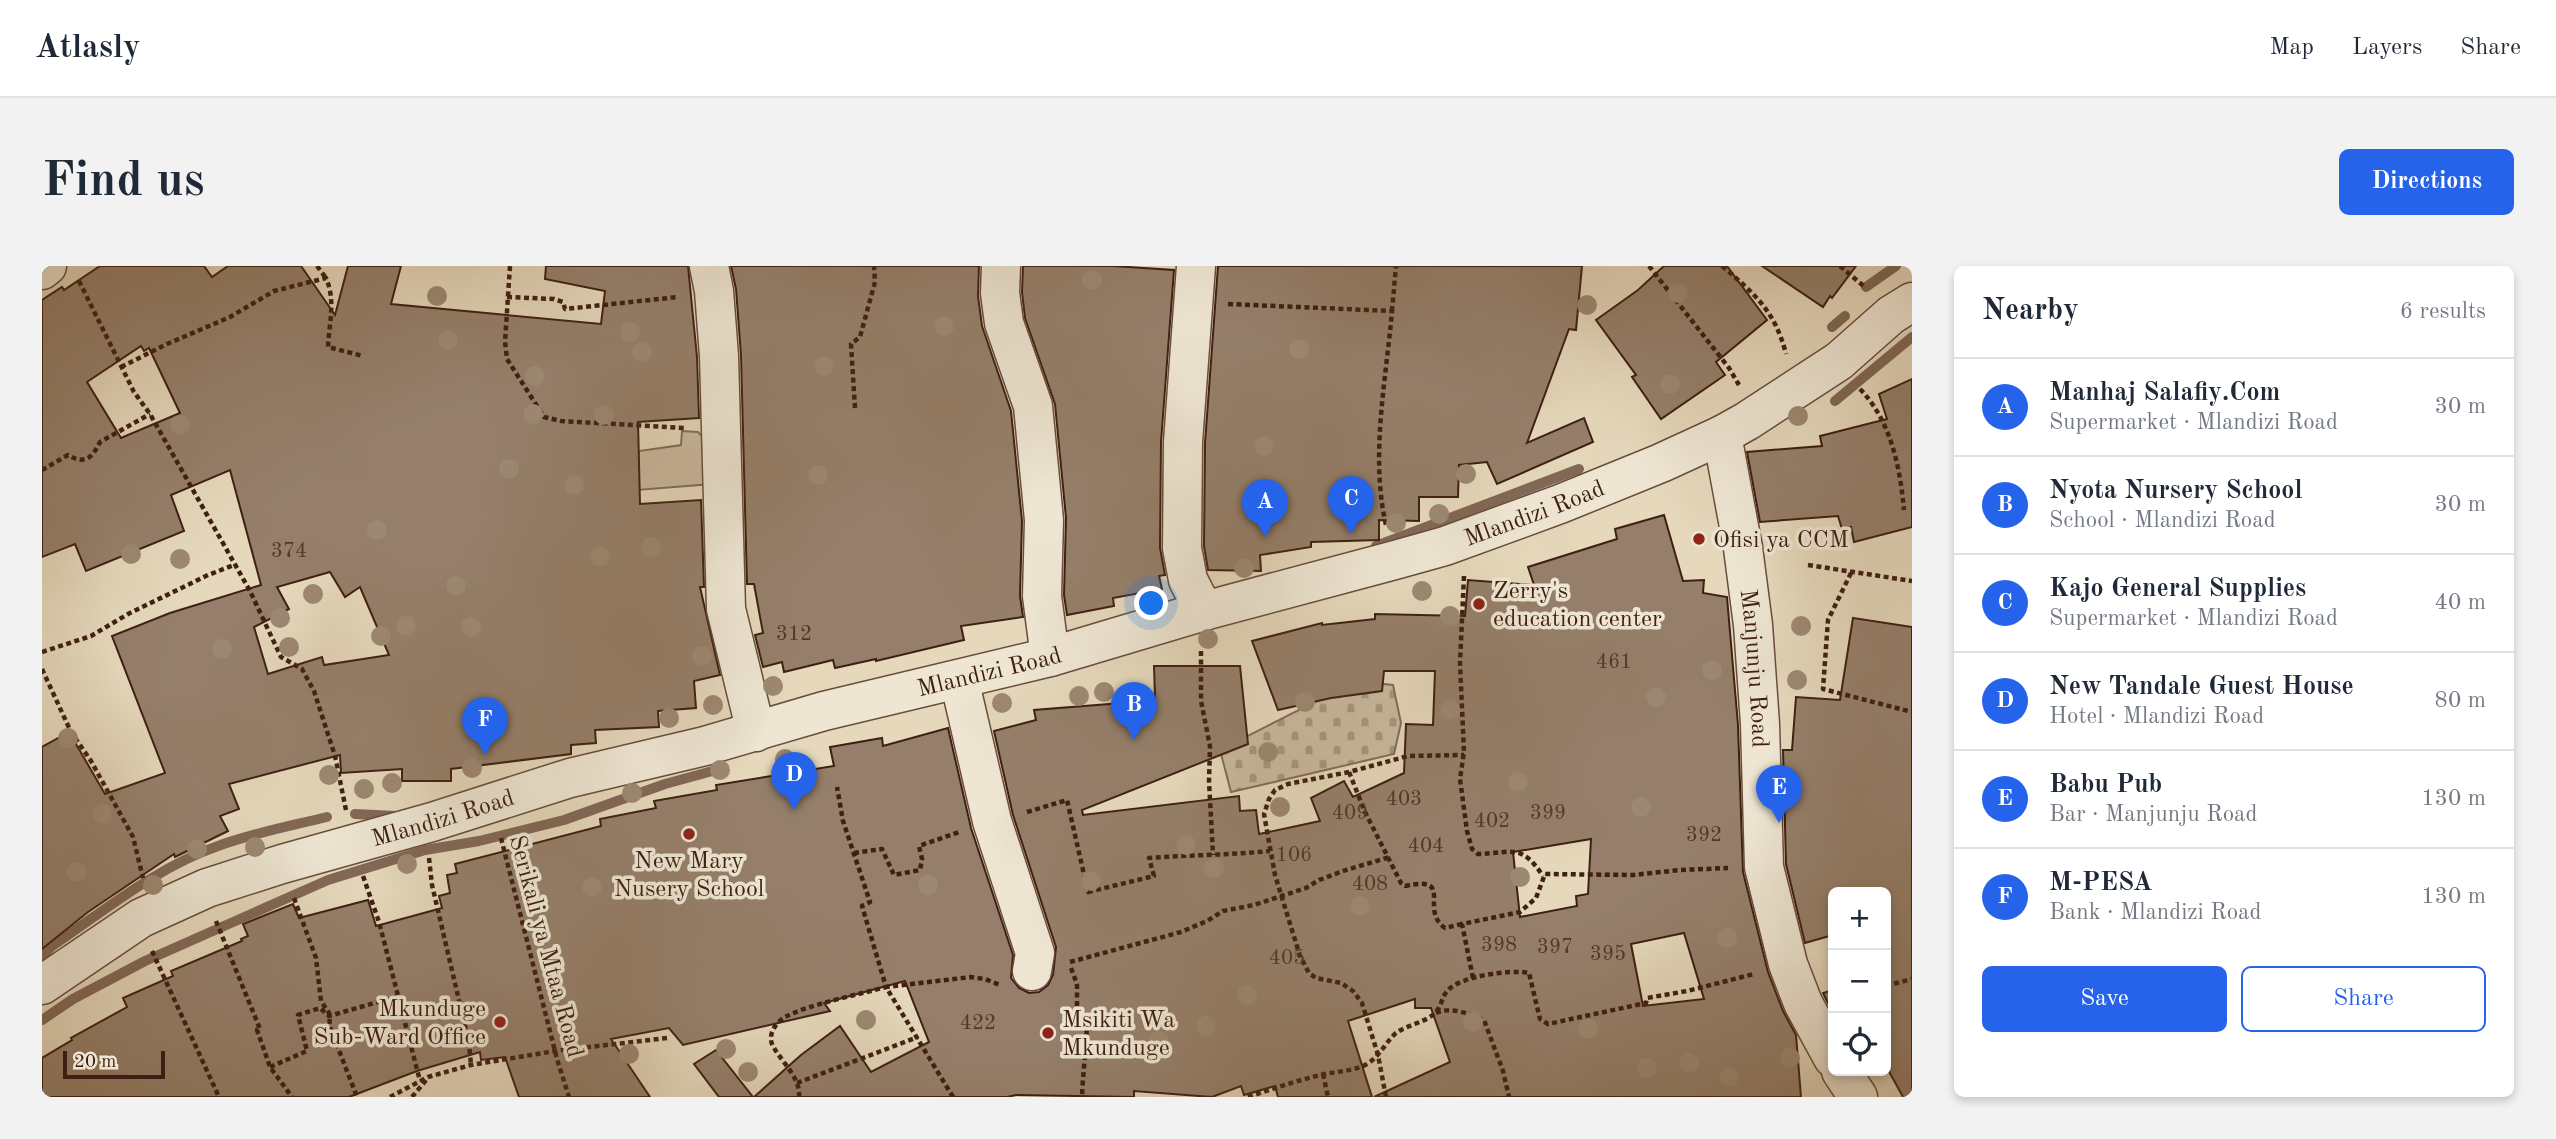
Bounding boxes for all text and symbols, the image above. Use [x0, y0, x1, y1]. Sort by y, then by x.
text: Atlasly [35, 32, 140, 65]
text: Map [2270, 36, 2314, 60]
text: Layers [2352, 36, 2422, 60]
text: Share [2460, 36, 2521, 60]
button: Directions [2339, 149, 2514, 215]
text: Find us [42, 158, 205, 207]
text: Nearby [1982, 296, 2079, 326]
text: 6 results [2400, 300, 2486, 323]
text: Manhaj Salafiy.Com [2049, 380, 2280, 406]
text: A [1996, 395, 2014, 418]
text: 30 m [2435, 395, 2486, 418]
text: Supermarket · Mlandizi Road [2049, 411, 2338, 434]
pin: C [1328, 476, 1374, 534]
street label: Mlandizi Road [1462, 477, 1608, 552]
text: Nyota Nursery School [2049, 478, 2302, 504]
pin: A [1242, 479, 1288, 537]
text: B [1997, 493, 2013, 516]
text: 30 m [2435, 493, 2486, 516]
text: School · Mlandizi Road [2049, 509, 2276, 532]
place label: Ofisi ya CCM [1713, 529, 1849, 553]
marker: Ofisi ya CCM [1691, 531, 1707, 547]
house number: 374 [271, 541, 307, 562]
text: Kajo General Supplies [2049, 576, 2306, 602]
place label: Zerry's education center [1493, 580, 1662, 632]
your location [1134, 586, 1168, 620]
street label: Manjunju Road [1734, 588, 1771, 748]
text: C [1997, 591, 2013, 614]
text: 40 m [2435, 591, 2486, 614]
marker: Zerry's education center [1471, 596, 1487, 612]
text: Supermarket · Mlandizi Road [2049, 607, 2338, 630]
house number: 312 [776, 624, 812, 645]
street label: Mlandizi Road [915, 644, 1065, 702]
house number: 461 [1596, 652, 1632, 673]
text: New Tandale Guest House [2049, 674, 2354, 700]
pin: B [1111, 682, 1157, 740]
text: D [1996, 689, 2014, 712]
text: 80 m [2435, 689, 2486, 712]
pin: F [462, 697, 508, 755]
text: Hotel · Mlandizi Road [2049, 705, 2264, 728]
pin: D [771, 752, 817, 810]
pin: E [1756, 765, 1802, 823]
text: Babu Pub [2049, 772, 2162, 798]
street label: Mlandizi Road [369, 787, 518, 852]
text: E [1997, 787, 2013, 810]
text: 130 m [2421, 787, 2486, 810]
house number: 403 [1386, 789, 1422, 810]
house number: 409 [1332, 803, 1368, 824]
house number: 399 [1530, 803, 1566, 824]
text: Bar · Manjunju Road [2049, 803, 2257, 826]
house number: 402 [1474, 811, 1510, 832]
house number: 392 [1686, 825, 1722, 846]
marker: New Mary Nusery School [681, 826, 697, 842]
street label: Serikali ya Mtaa Road [504, 833, 586, 1060]
house number: 404 [1408, 836, 1444, 857]
house number: 106 [1276, 845, 1312, 866]
place label: New Mary Nusery School [614, 850, 764, 902]
text: M-PESA [2049, 870, 2152, 896]
house number: 408 [1352, 874, 1388, 895]
text: F [1997, 885, 2013, 908]
text: 130 m [2421, 885, 2486, 908]
map controls [1828, 887, 1891, 1076]
button: + [1828, 887, 1891, 950]
text: Bank · Mlandizi Road [2049, 901, 2261, 924]
house number: 398 [1481, 935, 1517, 956]
house number: 397 [1537, 937, 1573, 958]
house number: 395 [1590, 944, 1626, 965]
house number: 405 [1269, 948, 1305, 969]
button: − [1828, 950, 1891, 1013]
button: Save [1982, 966, 2227, 1032]
button: Share [2241, 966, 2486, 1032]
place label: Mkunduge Sub-Ward Office [314, 998, 486, 1050]
place label: Msikiti Wa Mkunduge [1062, 1009, 1175, 1061]
house number: 422 [960, 1013, 996, 1034]
button: locate [1828, 1013, 1891, 1076]
marker: Mkunduge Sub-Ward Office [492, 1014, 508, 1030]
marker: Msikiti Wa Mkunduge [1040, 1025, 1056, 1041]
scale bar [63, 1048, 164, 1080]
text: 20 m [74, 1053, 116, 1072]

